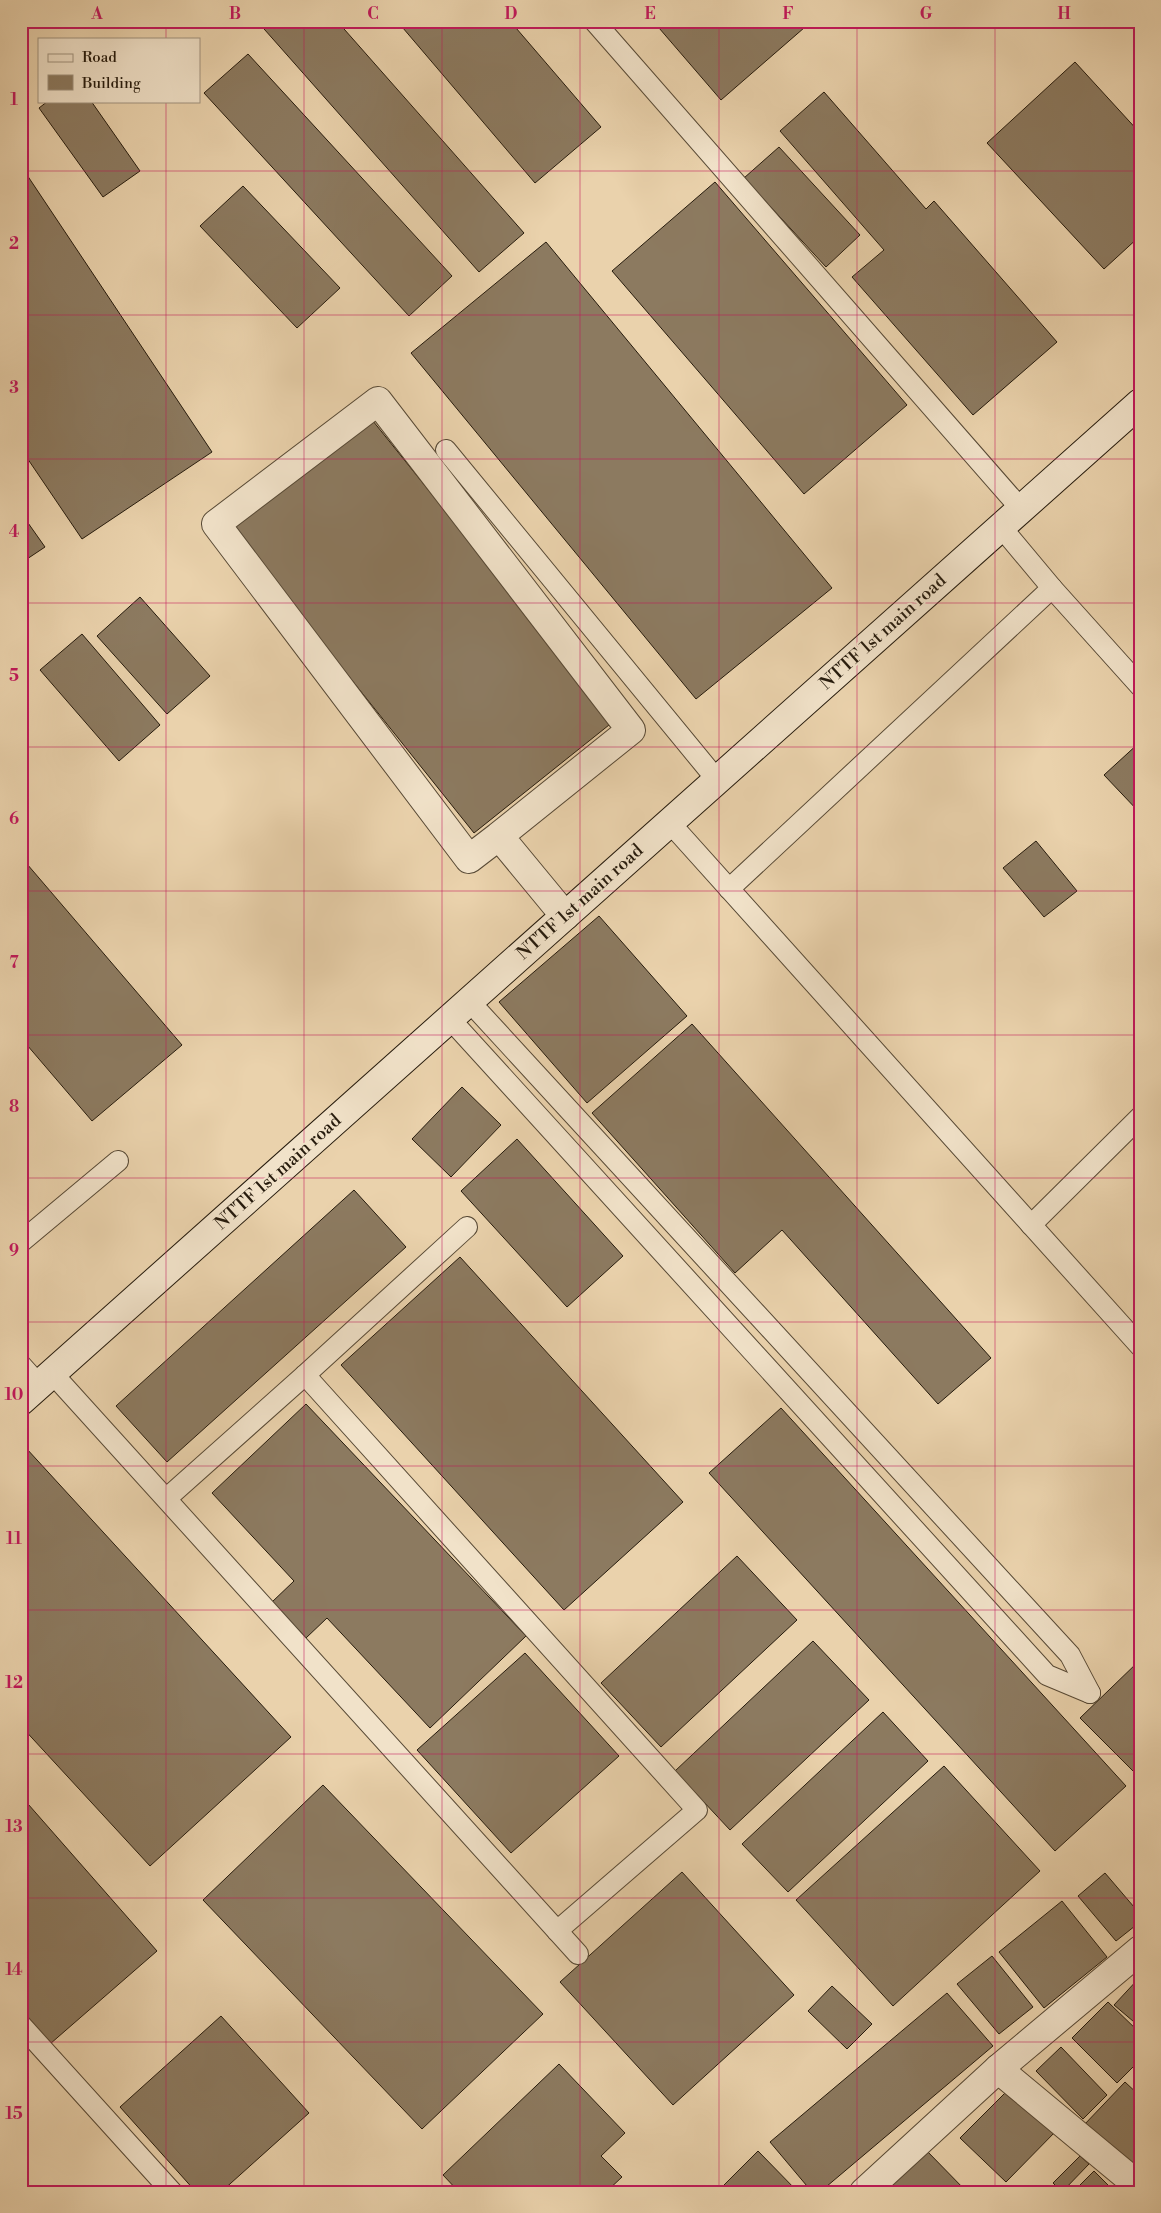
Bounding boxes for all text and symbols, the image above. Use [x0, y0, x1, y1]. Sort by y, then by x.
text: A [90, 4, 103, 24]
text: B [229, 4, 241, 24]
text: C [367, 4, 379, 24]
text: D [505, 4, 518, 24]
text: E [644, 4, 656, 24]
text: F [782, 4, 794, 24]
text: G [920, 4, 933, 24]
text: H [1057, 4, 1071, 24]
legend [38, 38, 200, 102]
text: Road [82, 48, 117, 67]
text: Building [81, 74, 141, 93]
text: 1 [10, 90, 18, 110]
text: 2 [9, 234, 19, 254]
text: 3 [9, 378, 19, 398]
text: 4 [9, 522, 20, 542]
street label: NTTF 1st main road [815, 569, 952, 695]
text: 5 [9, 666, 19, 686]
text: 6 [9, 809, 19, 829]
street label: NTTF 1st main road [512, 839, 649, 965]
text: 7 [9, 953, 19, 973]
text: 8 [9, 1097, 19, 1117]
street label: NTTF 1st main road [210, 1109, 347, 1235]
text: 9 [9, 1241, 19, 1261]
text: 10 [5, 1385, 23, 1405]
text: 11 [6, 1529, 22, 1549]
text: 12 [5, 1673, 23, 1693]
text: 13 [5, 1817, 23, 1837]
text: 14 [5, 1960, 23, 1980]
text: 15 [5, 2104, 23, 2124]

